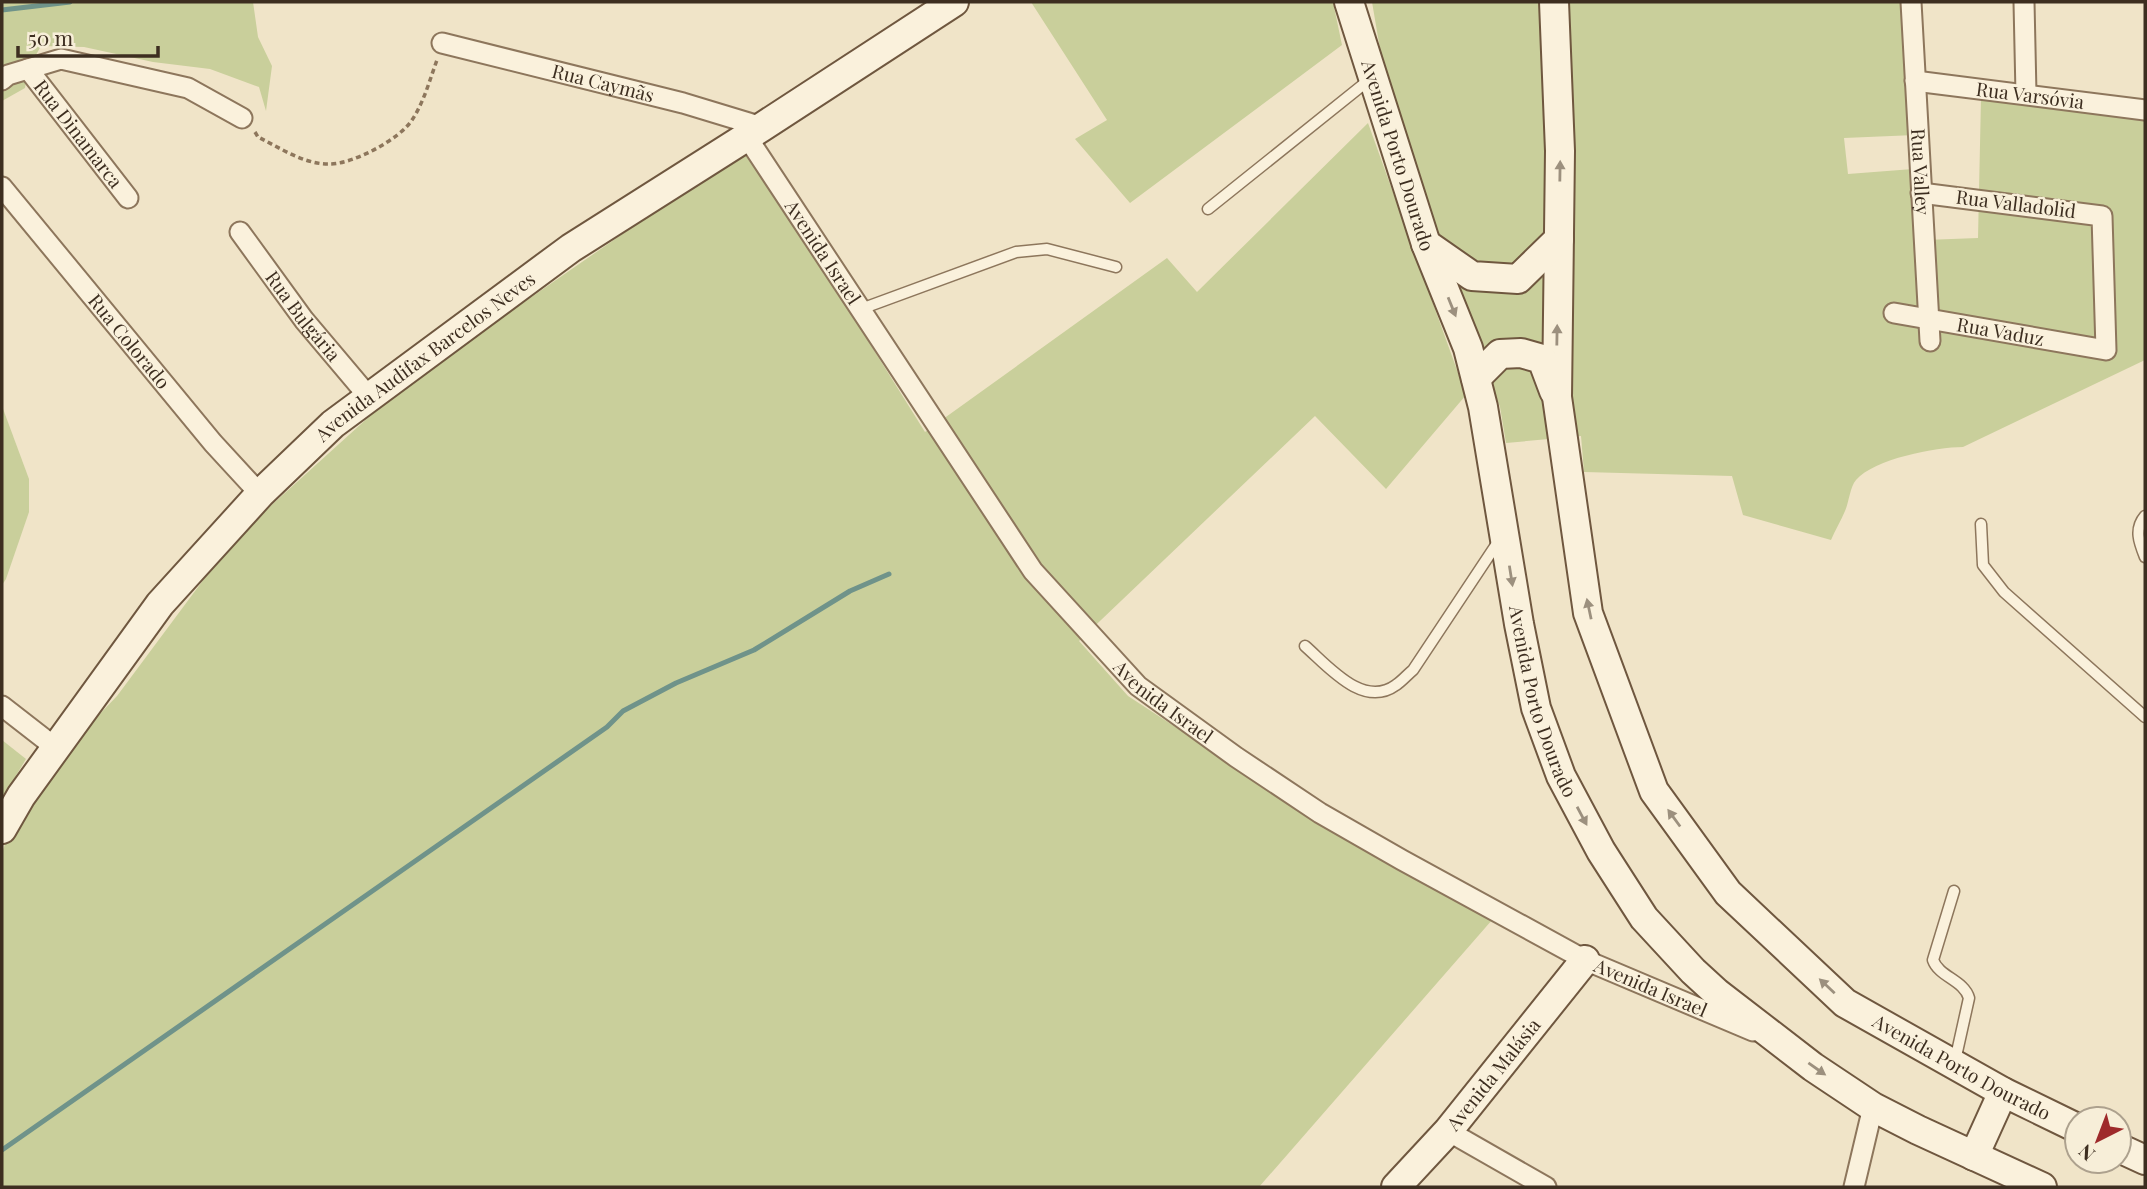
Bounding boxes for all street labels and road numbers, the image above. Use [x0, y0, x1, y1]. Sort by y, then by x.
street label: Avenida Porto Dourado [1356, 55, 1441, 255]
street label: Rua Caymãs [550, 57, 657, 107]
street label: Rua Dinamarca [29, 74, 130, 193]
street label: Rua Varsóvia [1975, 75, 2086, 114]
street label: Rua Valley [1906, 128, 1937, 216]
street label: Rua Valladolid [1955, 183, 2078, 223]
street label: Avenida Israel [779, 193, 868, 310]
street label: Rua Bulgária [260, 265, 348, 367]
street label: Avenida Audifax Barcelos Neves [308, 265, 540, 447]
street label: Rua Colorado [83, 288, 177, 394]
street label: Rua Vaduz [1955, 310, 2046, 351]
street label: Avenida Porto Dourado [1504, 603, 1584, 801]
street label: Avenida Israel [1108, 653, 1219, 749]
street label: Avenida Israel [1590, 951, 1712, 1023]
street label: Avenida Porto Dourado [1868, 1007, 2055, 1125]
street label: Avenida Malásia [1439, 1012, 1546, 1136]

